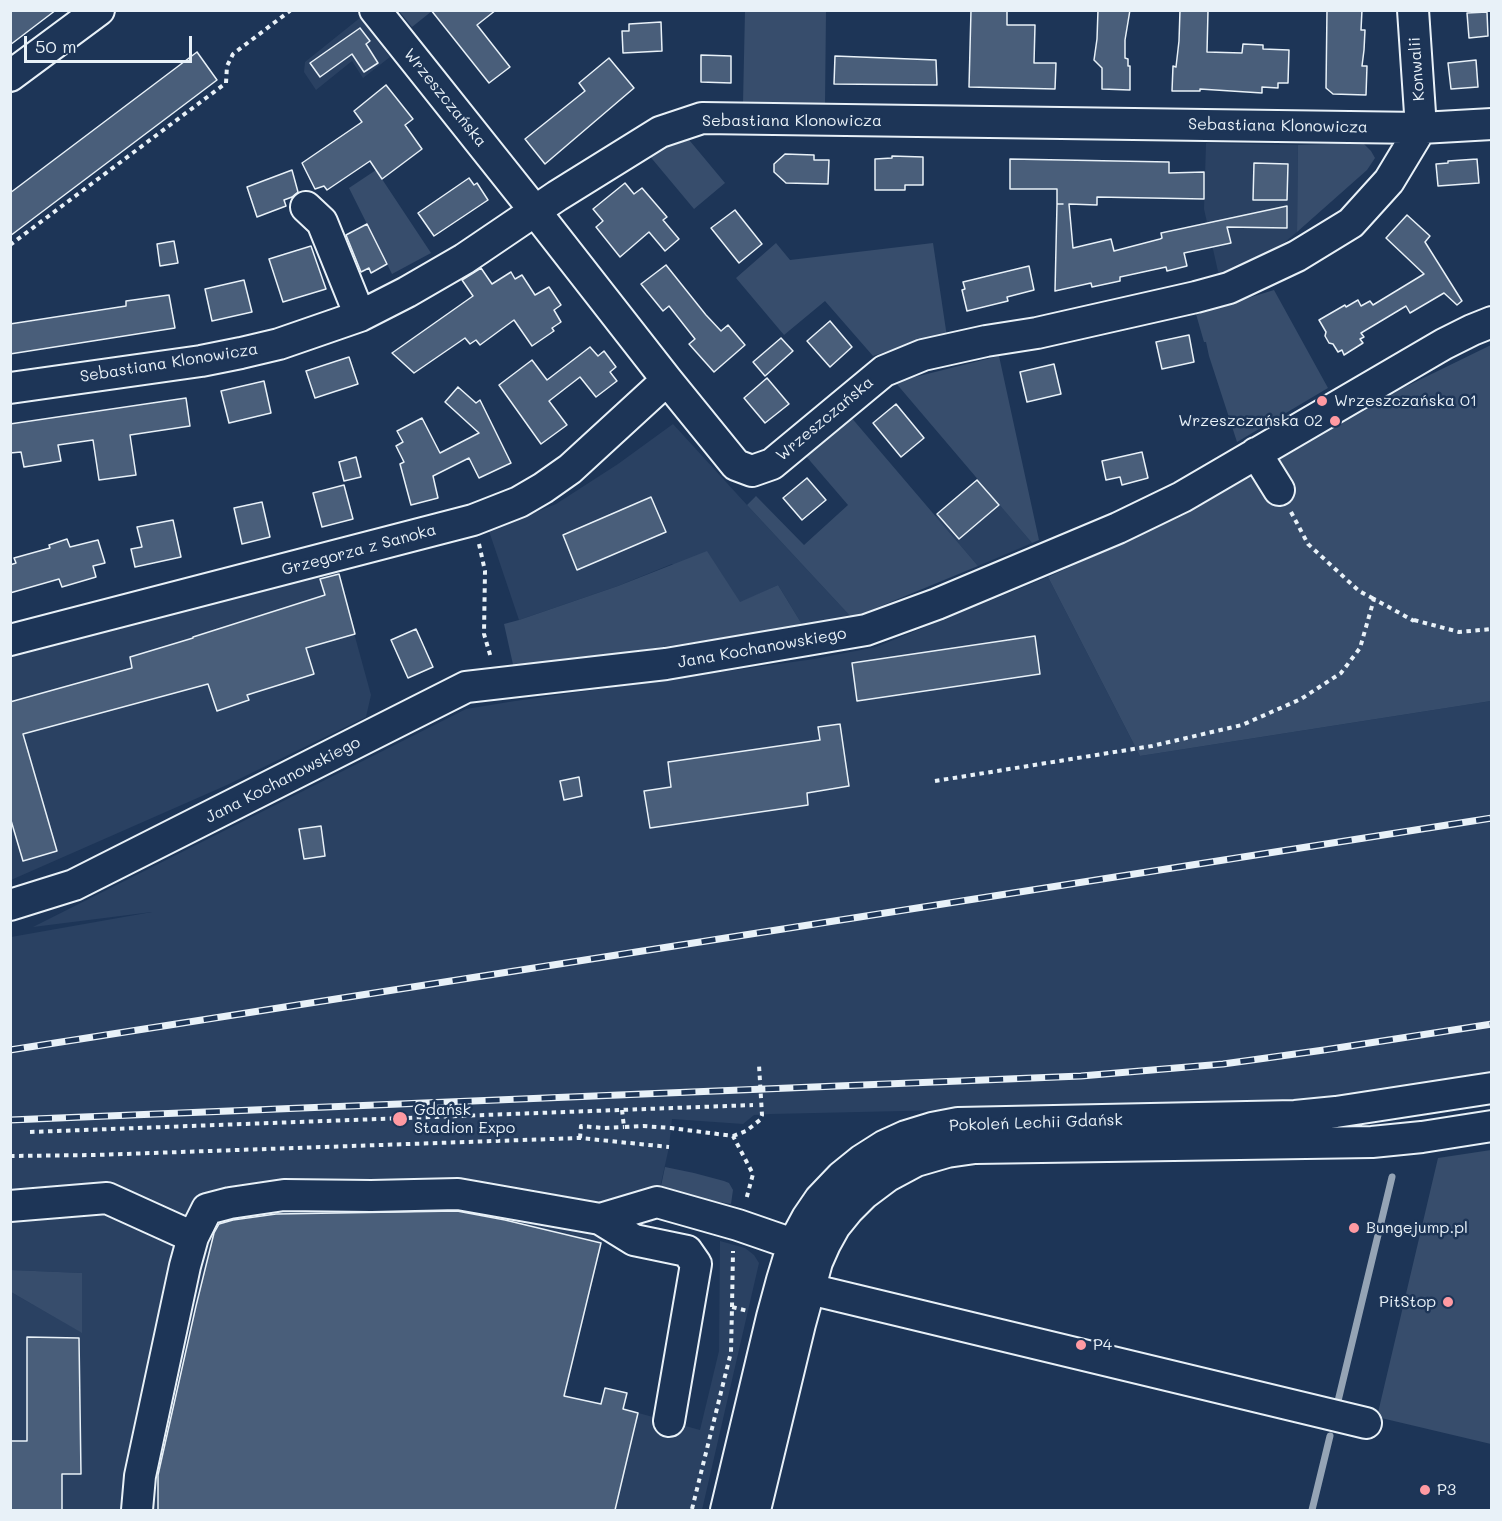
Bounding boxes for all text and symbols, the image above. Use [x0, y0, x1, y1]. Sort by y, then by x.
scale bar [27, 24, 195, 62]
text: 50 m [35, 34, 77, 58]
street label: Konwalii [1405, 36, 1429, 102]
street label: Wrzeszczańska [399, 45, 491, 151]
street label: Sebastiana Klonowicza [702, 111, 882, 131]
street label: Sebastiana Klonowicza [1188, 115, 1368, 137]
street label: Sebastiana Klonowicza [79, 339, 259, 387]
street label: Wrzeszczańska [773, 373, 877, 465]
place label: Wrzeszczańska 01 [1334, 391, 1477, 411]
marker: Wrzeszczańska 01 [1315, 394, 1329, 408]
place label: Wrzeszczańska 02 [1178, 411, 1323, 431]
marker: Wrzeszczańska 02 [1328, 414, 1342, 428]
street label: Grzegorza z Sanoka [280, 520, 438, 580]
street label: Jana Kochanowskiego [676, 624, 848, 672]
street label: Jana Kochanowskiego [202, 733, 364, 827]
place label: Gdańsk Stadion Expo [414, 1100, 515, 1138]
marker: Gdańsk Stadion Expo [391, 1110, 409, 1128]
street label: Pokoleń Lechii Gdańsk [949, 1110, 1123, 1136]
place label: Bungejump.pl [1366, 1218, 1468, 1238]
marker: Bungejump.pl [1347, 1221, 1361, 1235]
place label: PitStop [1379, 1292, 1436, 1312]
marker: PitStop [1441, 1295, 1455, 1309]
place label: P4 [1093, 1335, 1112, 1355]
marker: P4 [1074, 1338, 1088, 1352]
place label: P3 [1437, 1480, 1456, 1500]
marker: P3 [1418, 1483, 1432, 1497]

